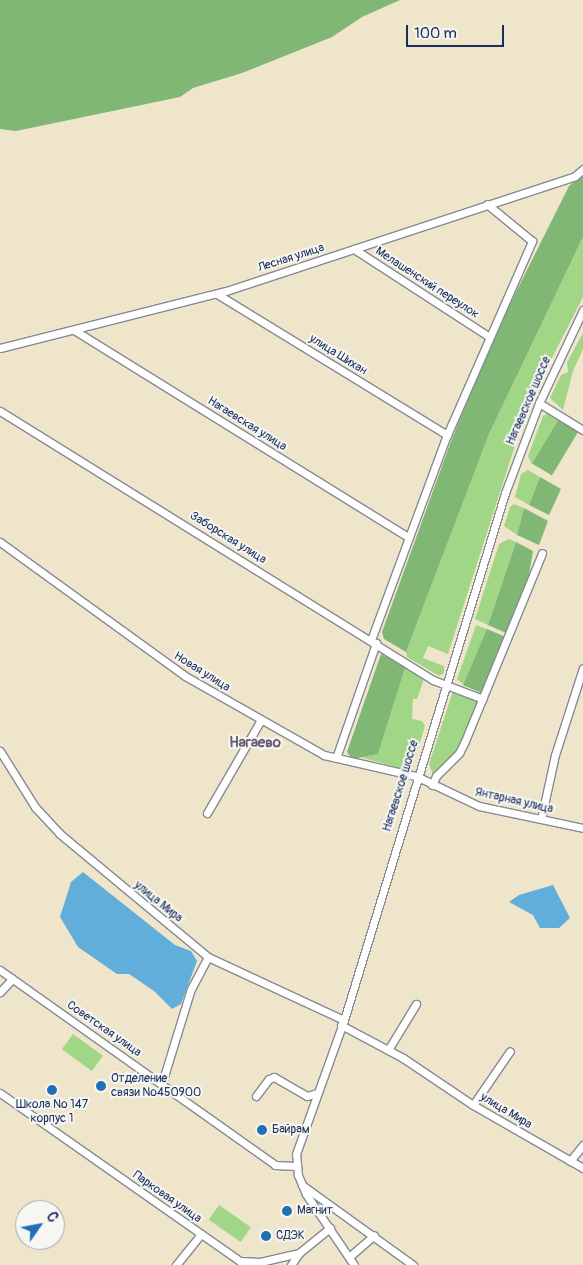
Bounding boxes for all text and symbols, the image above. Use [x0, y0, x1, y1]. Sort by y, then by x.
scale bar [408, 15, 506, 47]
text: 100 m [414, 24, 457, 43]
street label: Лесная улица [256, 241, 326, 275]
street label: Мелашенский переулок [373, 244, 481, 322]
street label: улица Шихан [307, 332, 369, 378]
street label: Нагаевское шоссе [504, 354, 554, 448]
street label: Нагаевская улица [205, 394, 289, 454]
street label: Заборская улица [187, 509, 269, 567]
street label: Новая улица [171, 649, 233, 695]
district label: Нагаево [229, 734, 281, 752]
street label: Нагаевское шоссе [380, 738, 422, 834]
street label: Янтарная улица [473, 785, 555, 817]
street label: улица Мира [131, 878, 185, 926]
street label: Советская улица [64, 998, 144, 1060]
place label: Отделение связи №450900 [111, 1072, 201, 1100]
marker: Отделение связи №450900 [95, 1080, 107, 1092]
marker: Школа № 147 корпус 1 [46, 1084, 58, 1096]
street label: улица Мира [478, 1090, 534, 1132]
place label: Школа № 147 корпус 1 [16, 1098, 88, 1126]
place label: Байрам [272, 1123, 310, 1137]
marker: Байрам [256, 1124, 268, 1136]
street label: Парковая улица [130, 1168, 204, 1226]
north arrow [15, 1200, 65, 1250]
place label: Магнит [297, 1204, 333, 1218]
marker: Магнит [281, 1205, 293, 1217]
text: С [43, 1209, 62, 1225]
place label: СДЭК [276, 1229, 305, 1243]
marker: СДЭК [260, 1230, 272, 1242]

